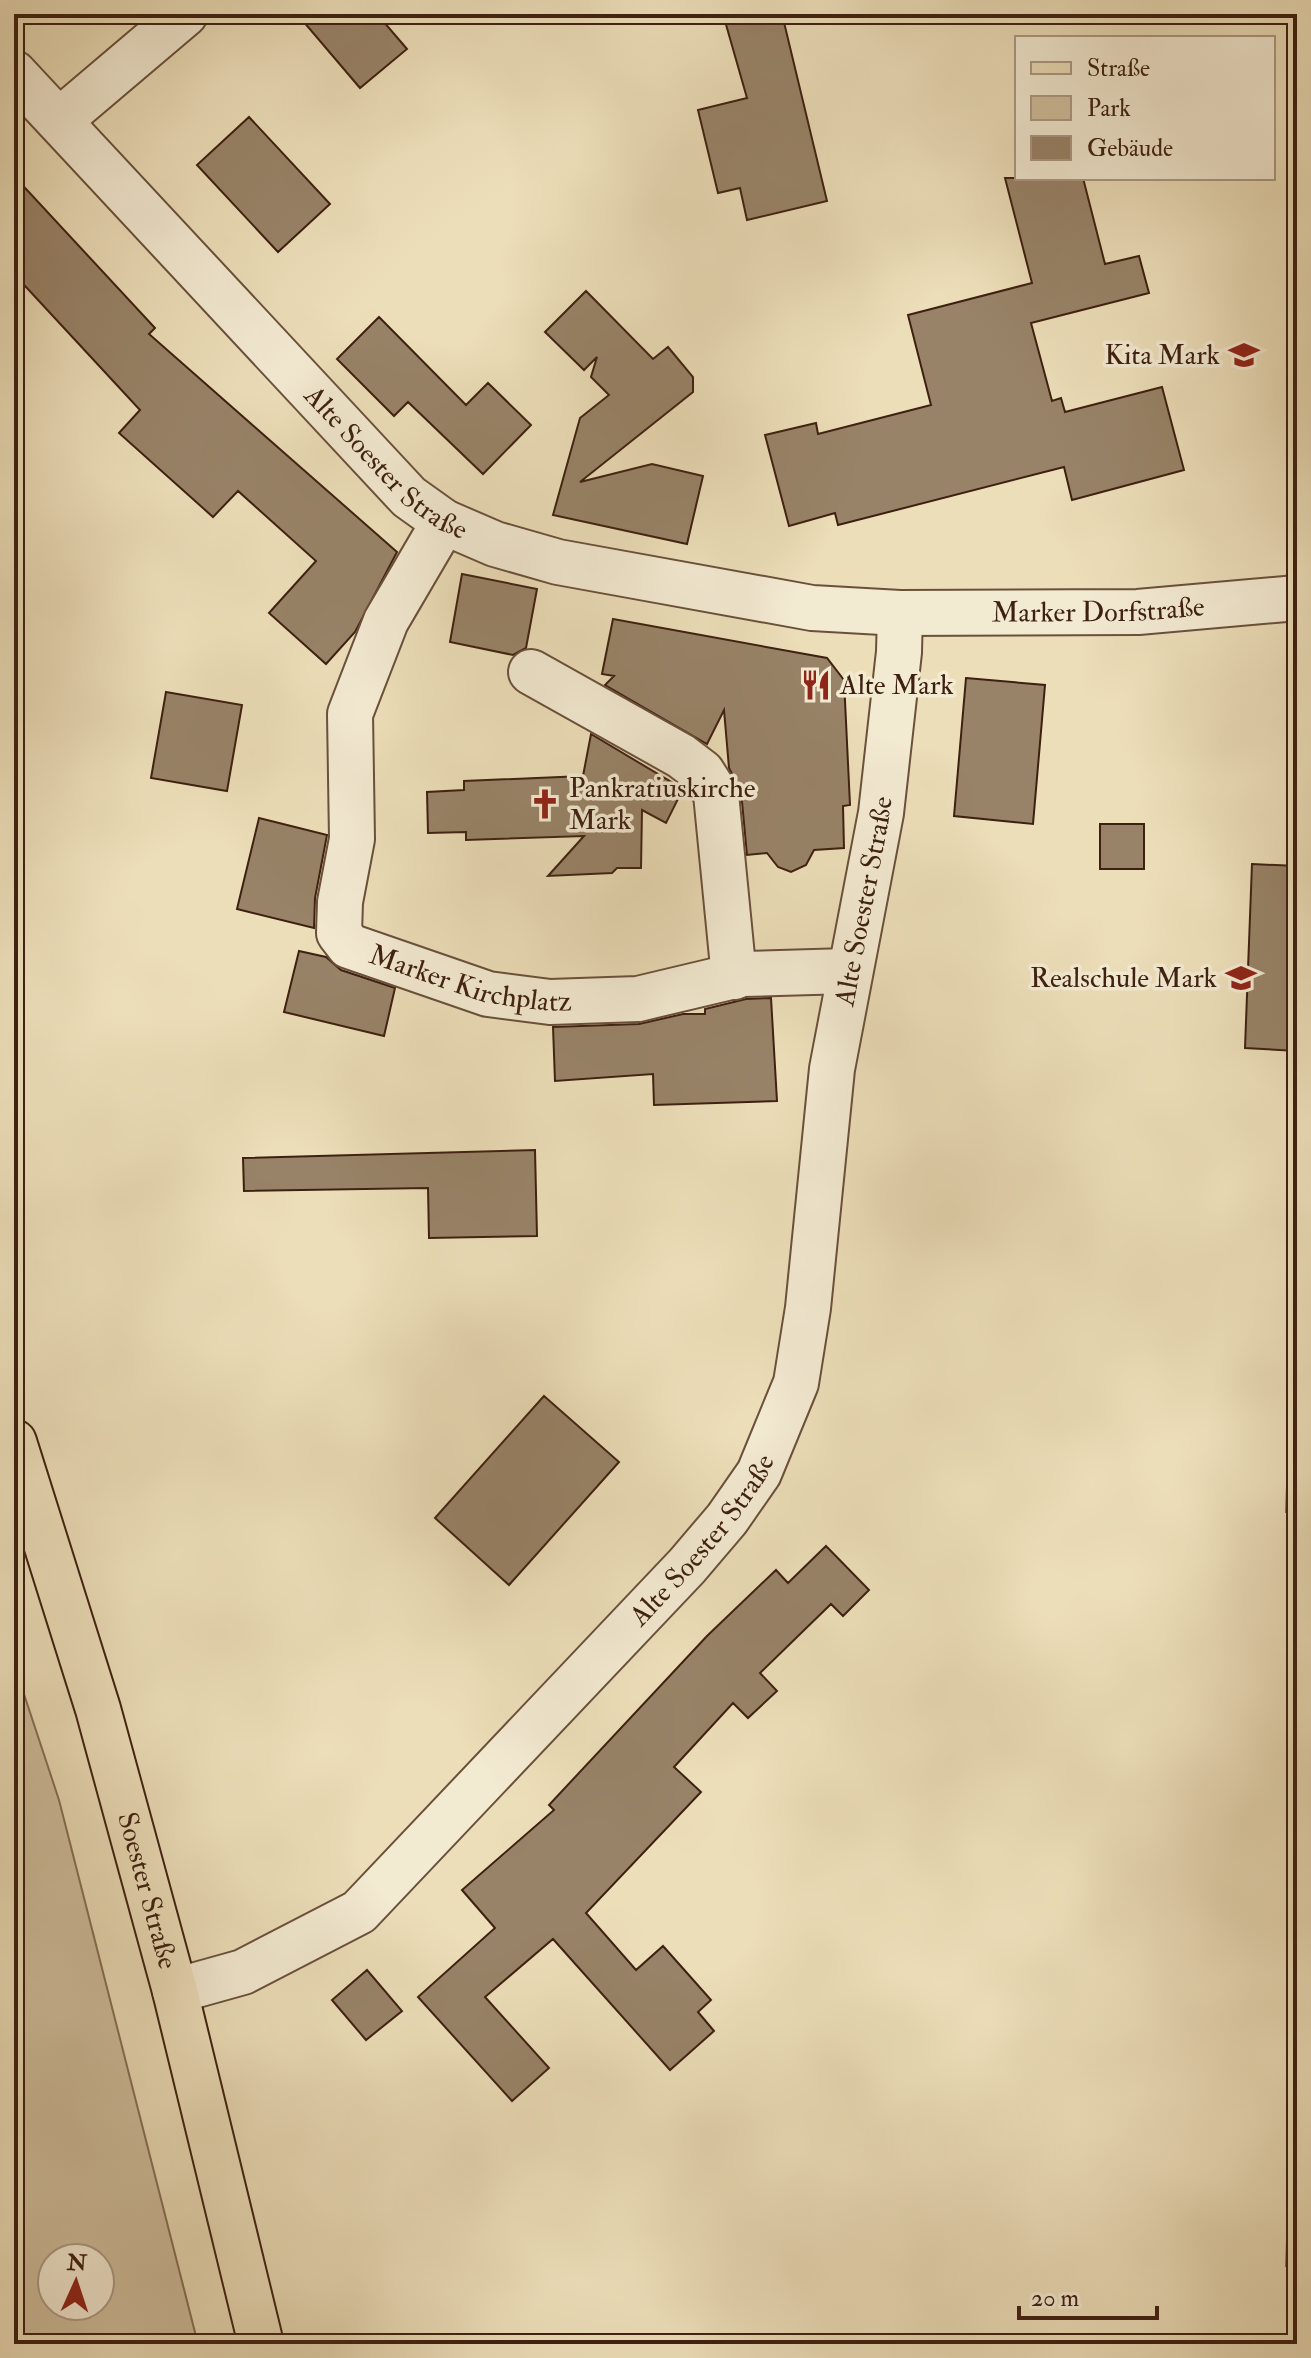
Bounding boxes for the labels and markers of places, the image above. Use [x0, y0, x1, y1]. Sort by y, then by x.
place label: Kita Mark [1105, 338, 1221, 373]
school or university icon: Kita Mark [1227, 338, 1261, 372]
restaurant icon: Alte Mark [799, 668, 833, 702]
place label: Alte Mark [839, 668, 954, 703]
place label: Pankratiuskirche Mark [569, 771, 756, 838]
church icon: Pankratiuskirche Mark [528, 787, 562, 821]
place label: Realschule Mark [1030, 961, 1218, 996]
school or university icon: Realschule Mark [1224, 961, 1258, 995]

